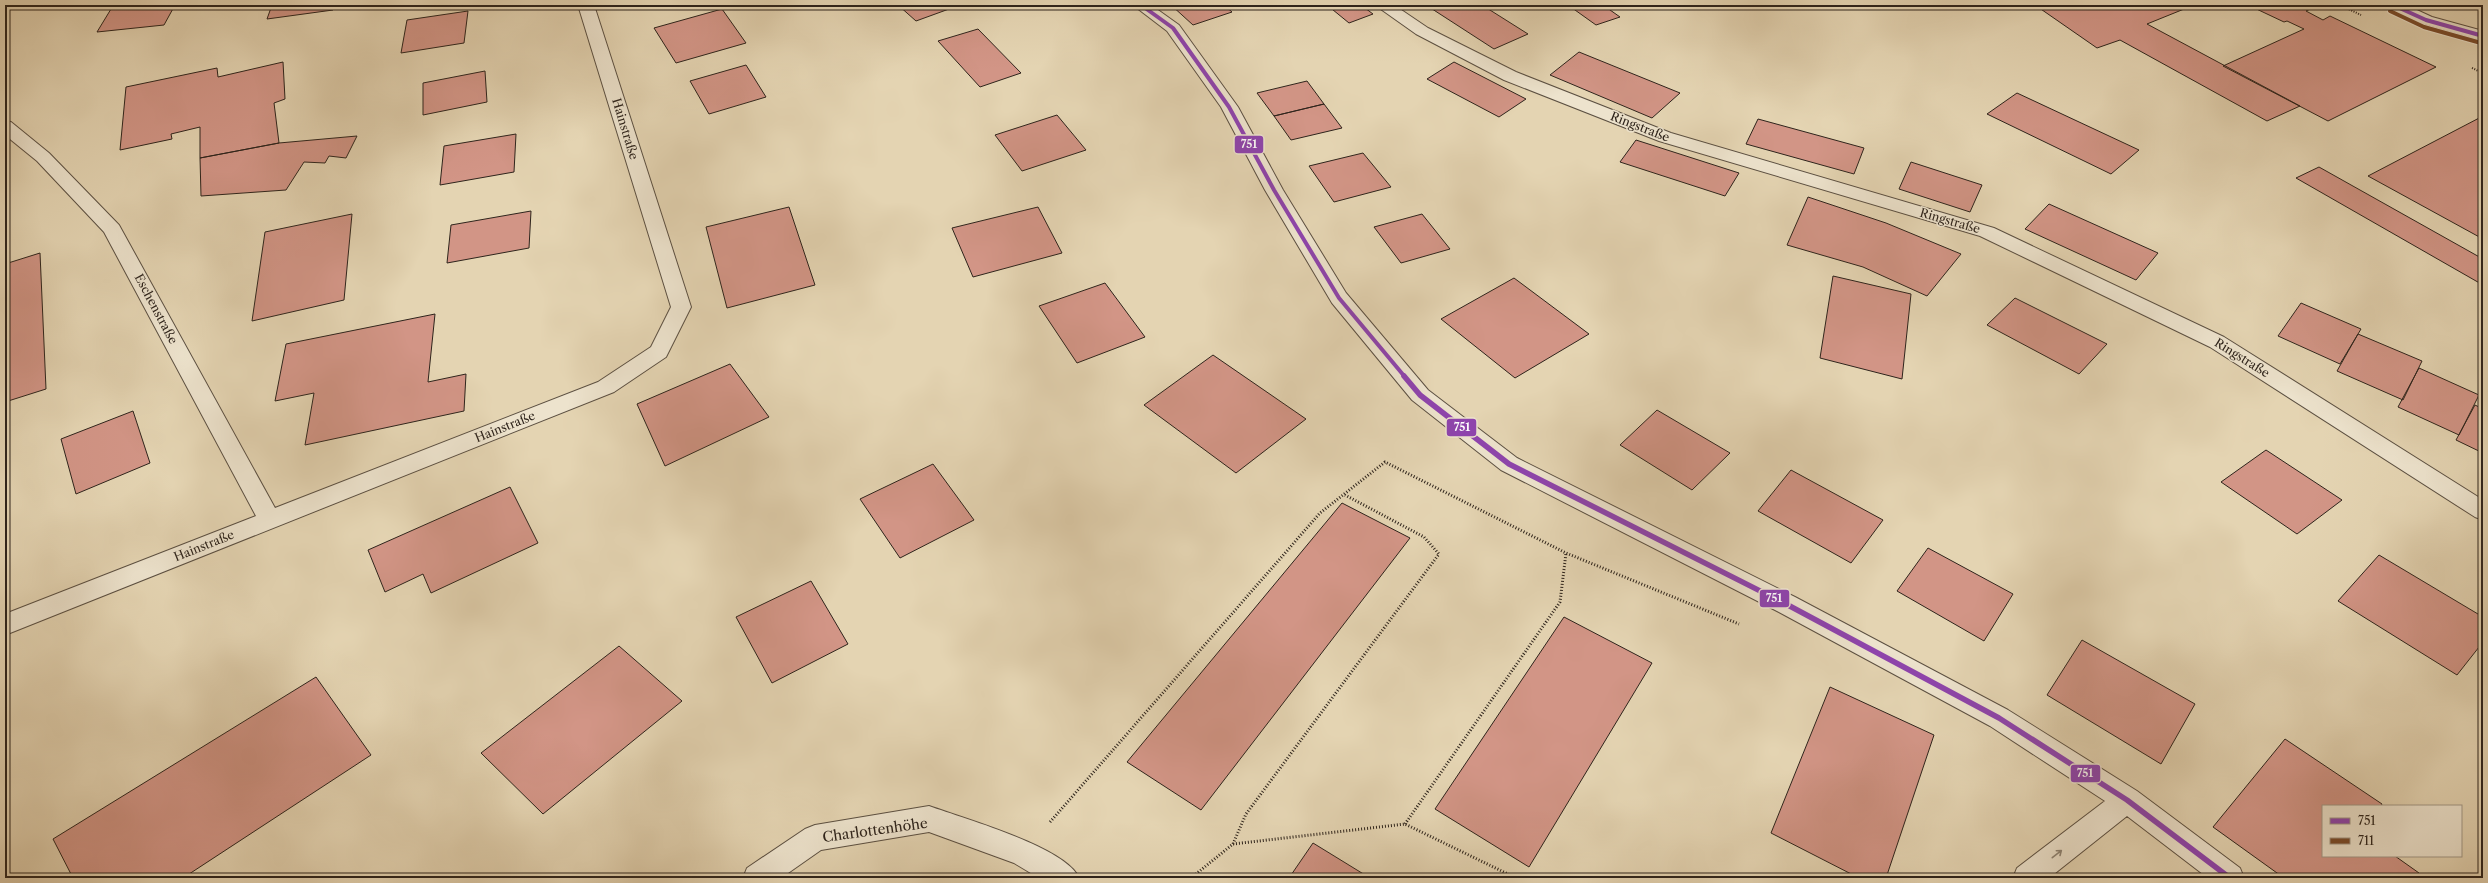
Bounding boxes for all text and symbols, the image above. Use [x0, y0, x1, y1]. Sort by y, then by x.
street label: Hainstraße [609, 96, 642, 162]
street label: Ringstraße [1609, 108, 1672, 145]
line badge: 751 [1234, 135, 1264, 154]
text: 751 [1241, 137, 1257, 151]
street label: Ringstraße [1918, 205, 1982, 236]
street label: Eschenstraße [132, 271, 181, 347]
street label: Ringstraße [2212, 335, 2273, 381]
street label: Hainstraße [473, 408, 537, 445]
line badge: 751 [1446, 418, 1477, 437]
text: 751 [1454, 420, 1470, 434]
street label: Hainstraße [172, 527, 236, 564]
line badge: 751 [1759, 589, 1790, 608]
text: 751 [1766, 591, 1782, 605]
line badge: 751 [2070, 764, 2101, 783]
text: 751 [2077, 766, 2093, 780]
legend [2322, 805, 2462, 857]
text: 751 [2358, 813, 2375, 828]
street label: Charlottenhöhe [821, 814, 929, 846]
text: 711 [2358, 833, 2374, 848]
one-way arrow [2052, 850, 2063, 858]

